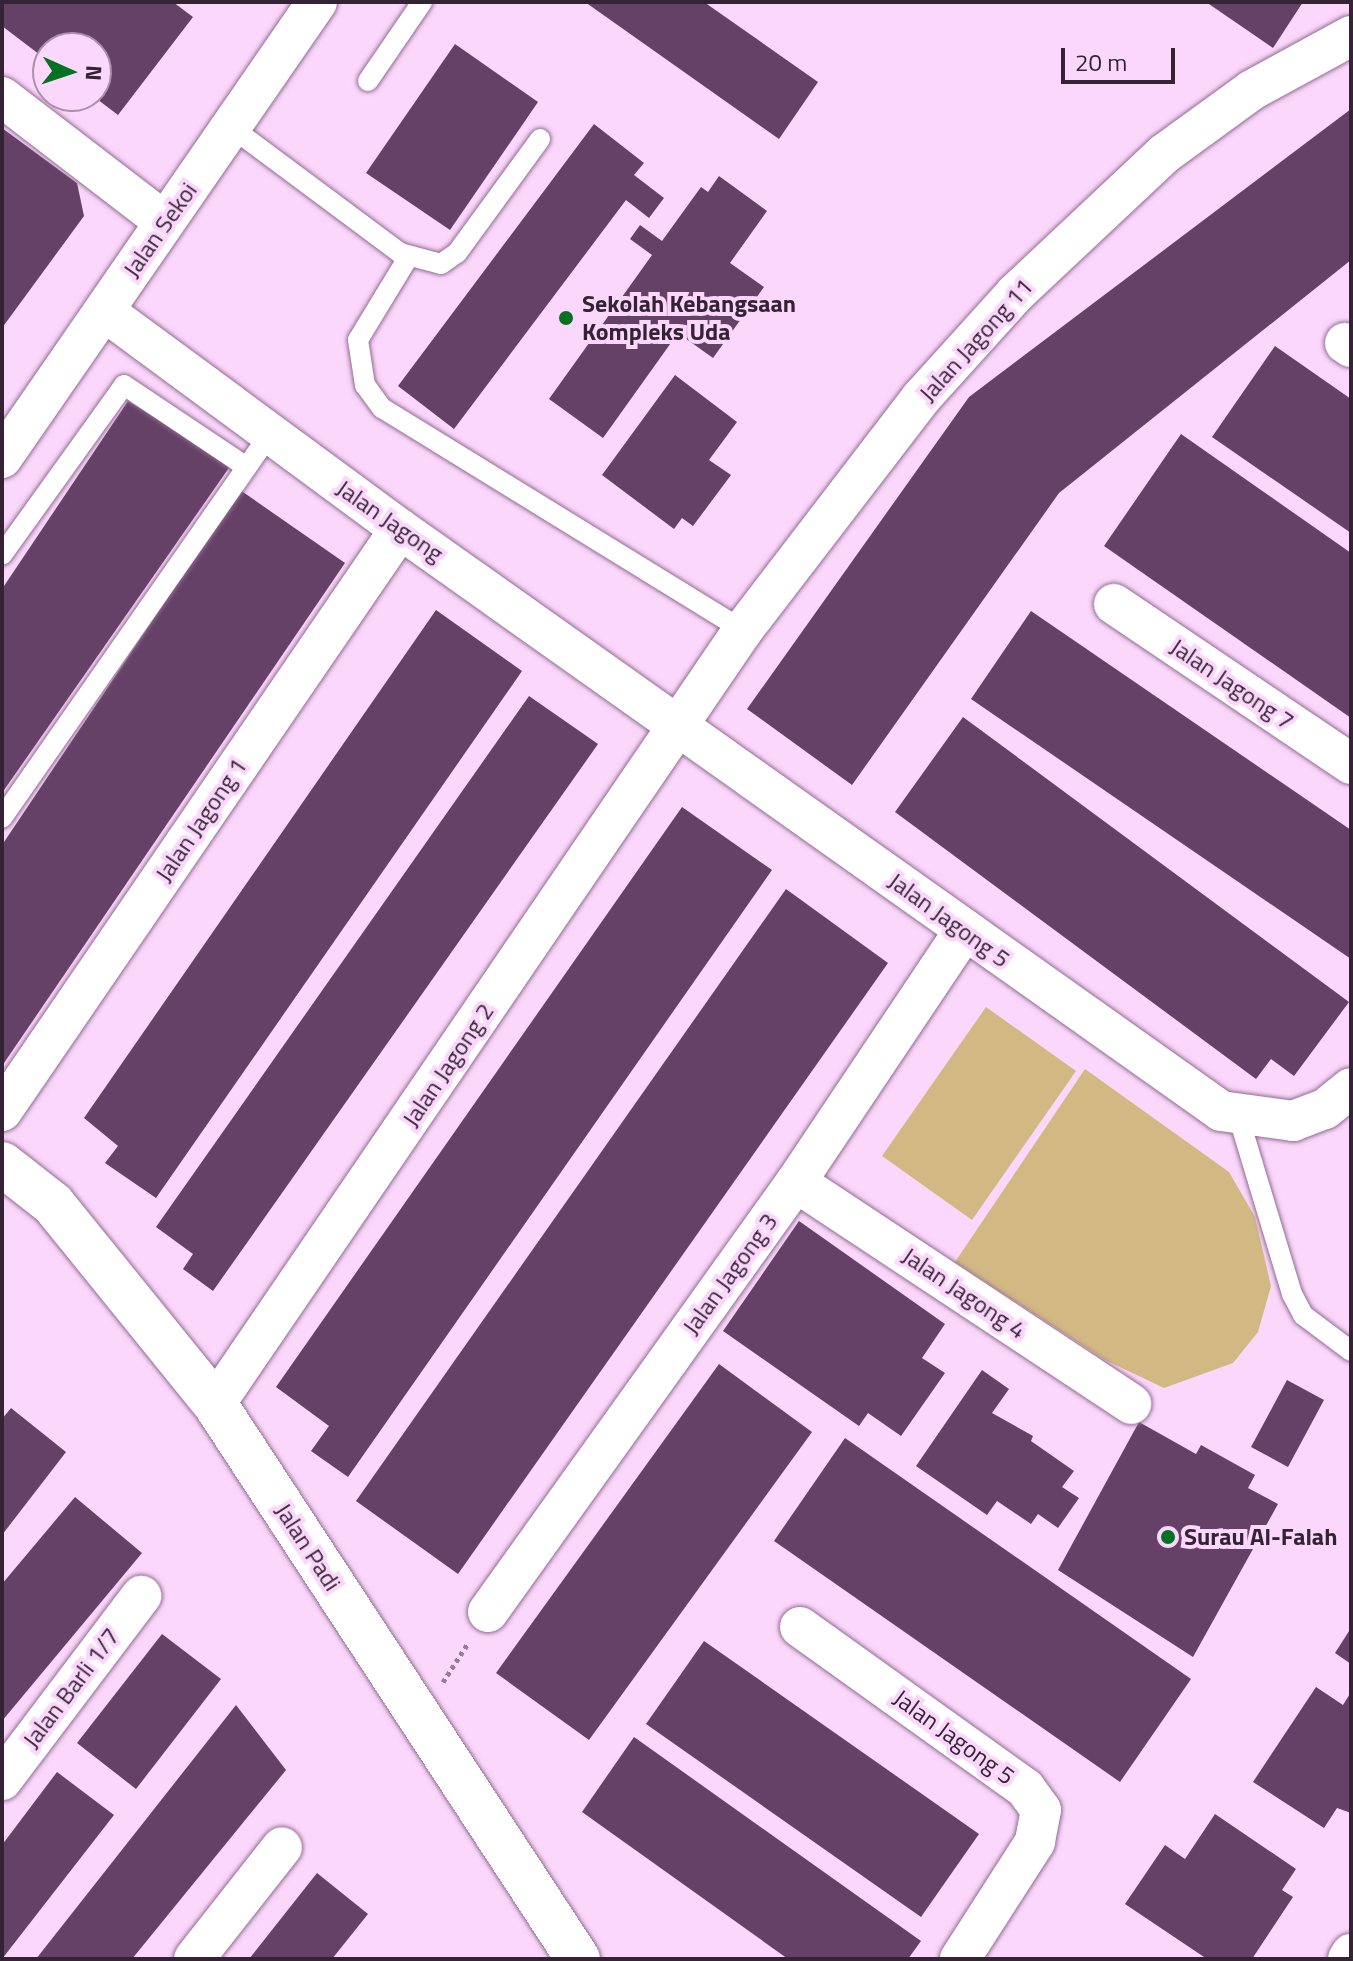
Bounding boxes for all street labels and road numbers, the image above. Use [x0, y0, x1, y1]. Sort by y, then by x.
street label: Jalan Sekoi [117, 177, 203, 283]
street label: Jalan Jagong 11 [913, 272, 1039, 408]
street label: Jalan Jagong [331, 474, 449, 568]
street label: Jalan Jagong 7 [1165, 632, 1299, 736]
street label: Jalan Jagong 1 [149, 753, 253, 887]
street label: Jalan Jagong 5 [883, 866, 1015, 974]
street label: Jalan Jagong 2 [396, 998, 500, 1132]
street label: Jalan Jagong 3 [676, 1208, 784, 1340]
street label: Jalan Jagong 4 [897, 1241, 1031, 1345]
street label: Jalan Padi [269, 1498, 347, 1596]
street label: Jalan Barli 1/7 [17, 1622, 125, 1754]
street label: Jalan Jagong 5 [888, 1683, 1020, 1791]

